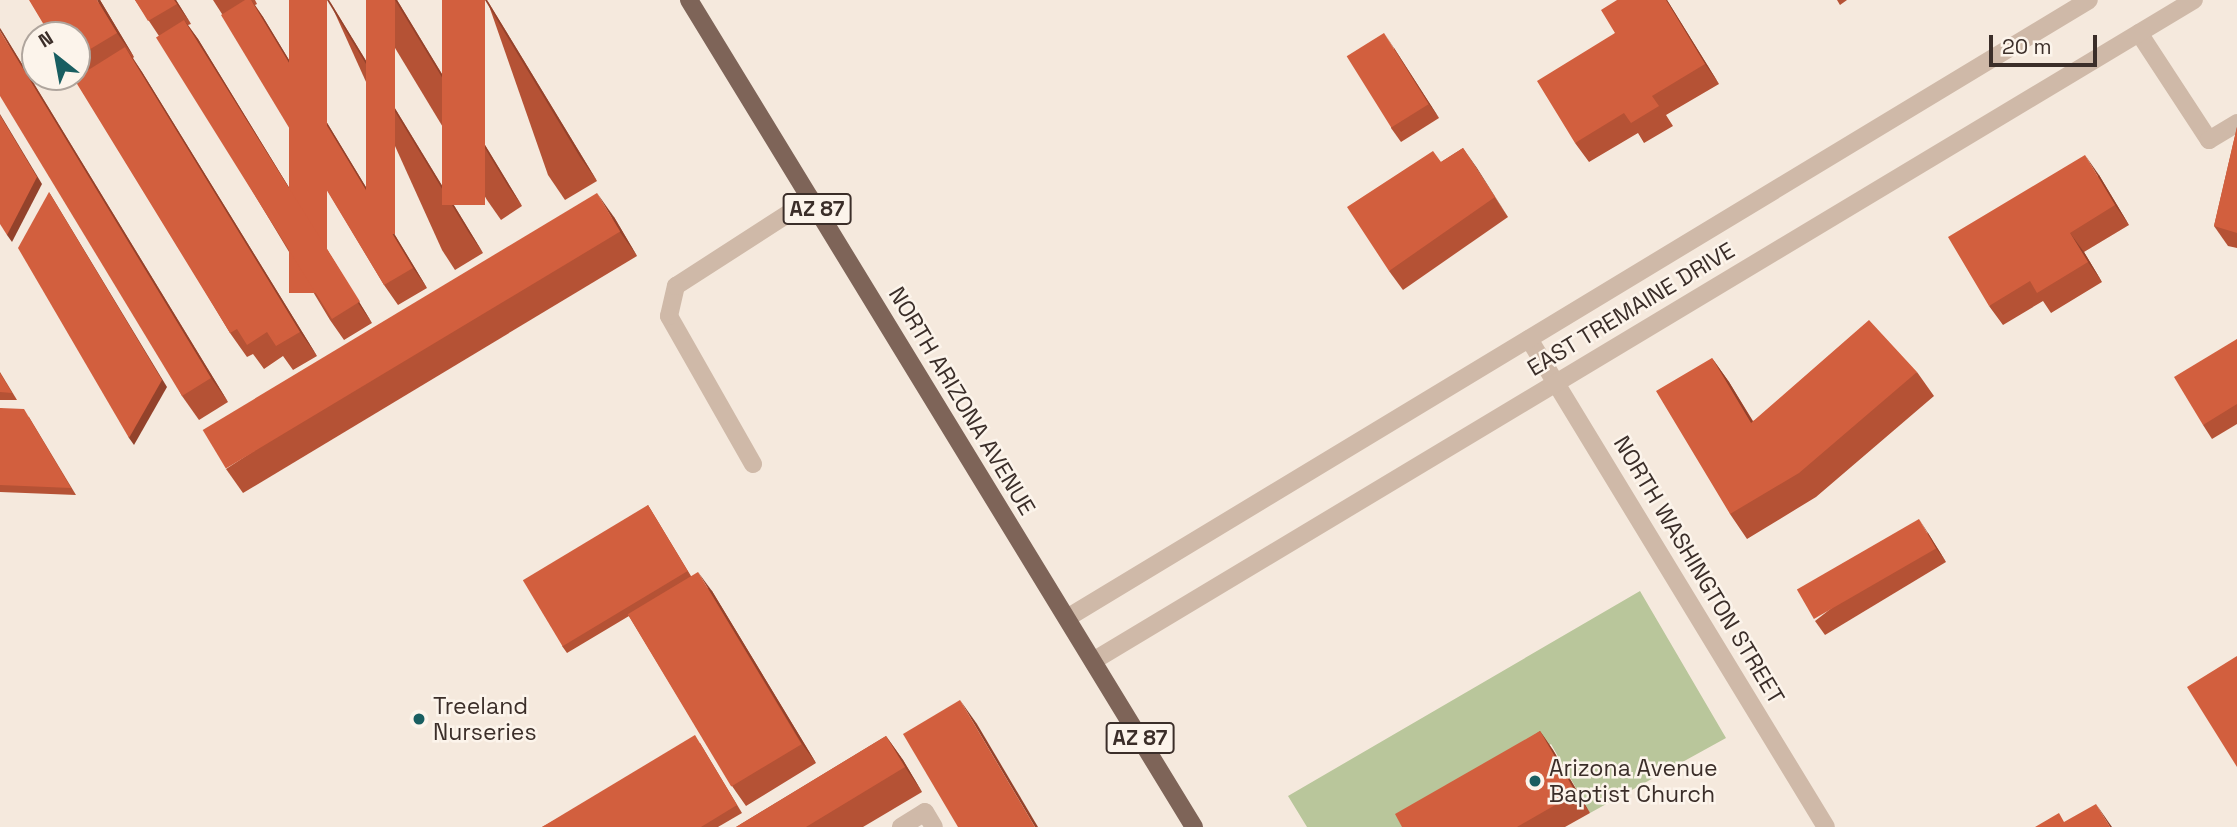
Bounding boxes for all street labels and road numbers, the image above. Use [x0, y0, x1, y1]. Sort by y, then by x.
road number: AZ 87 [782, 192, 852, 227]
street label: EAST TREMAINE DRIVE [1522, 236, 1740, 382]
street label: NORTH ARIZONA AVENUE [883, 282, 1041, 520]
street label: NORTH WASHINGTON STREET [1608, 431, 1790, 709]
road number: AZ 87 [1105, 720, 1175, 756]

